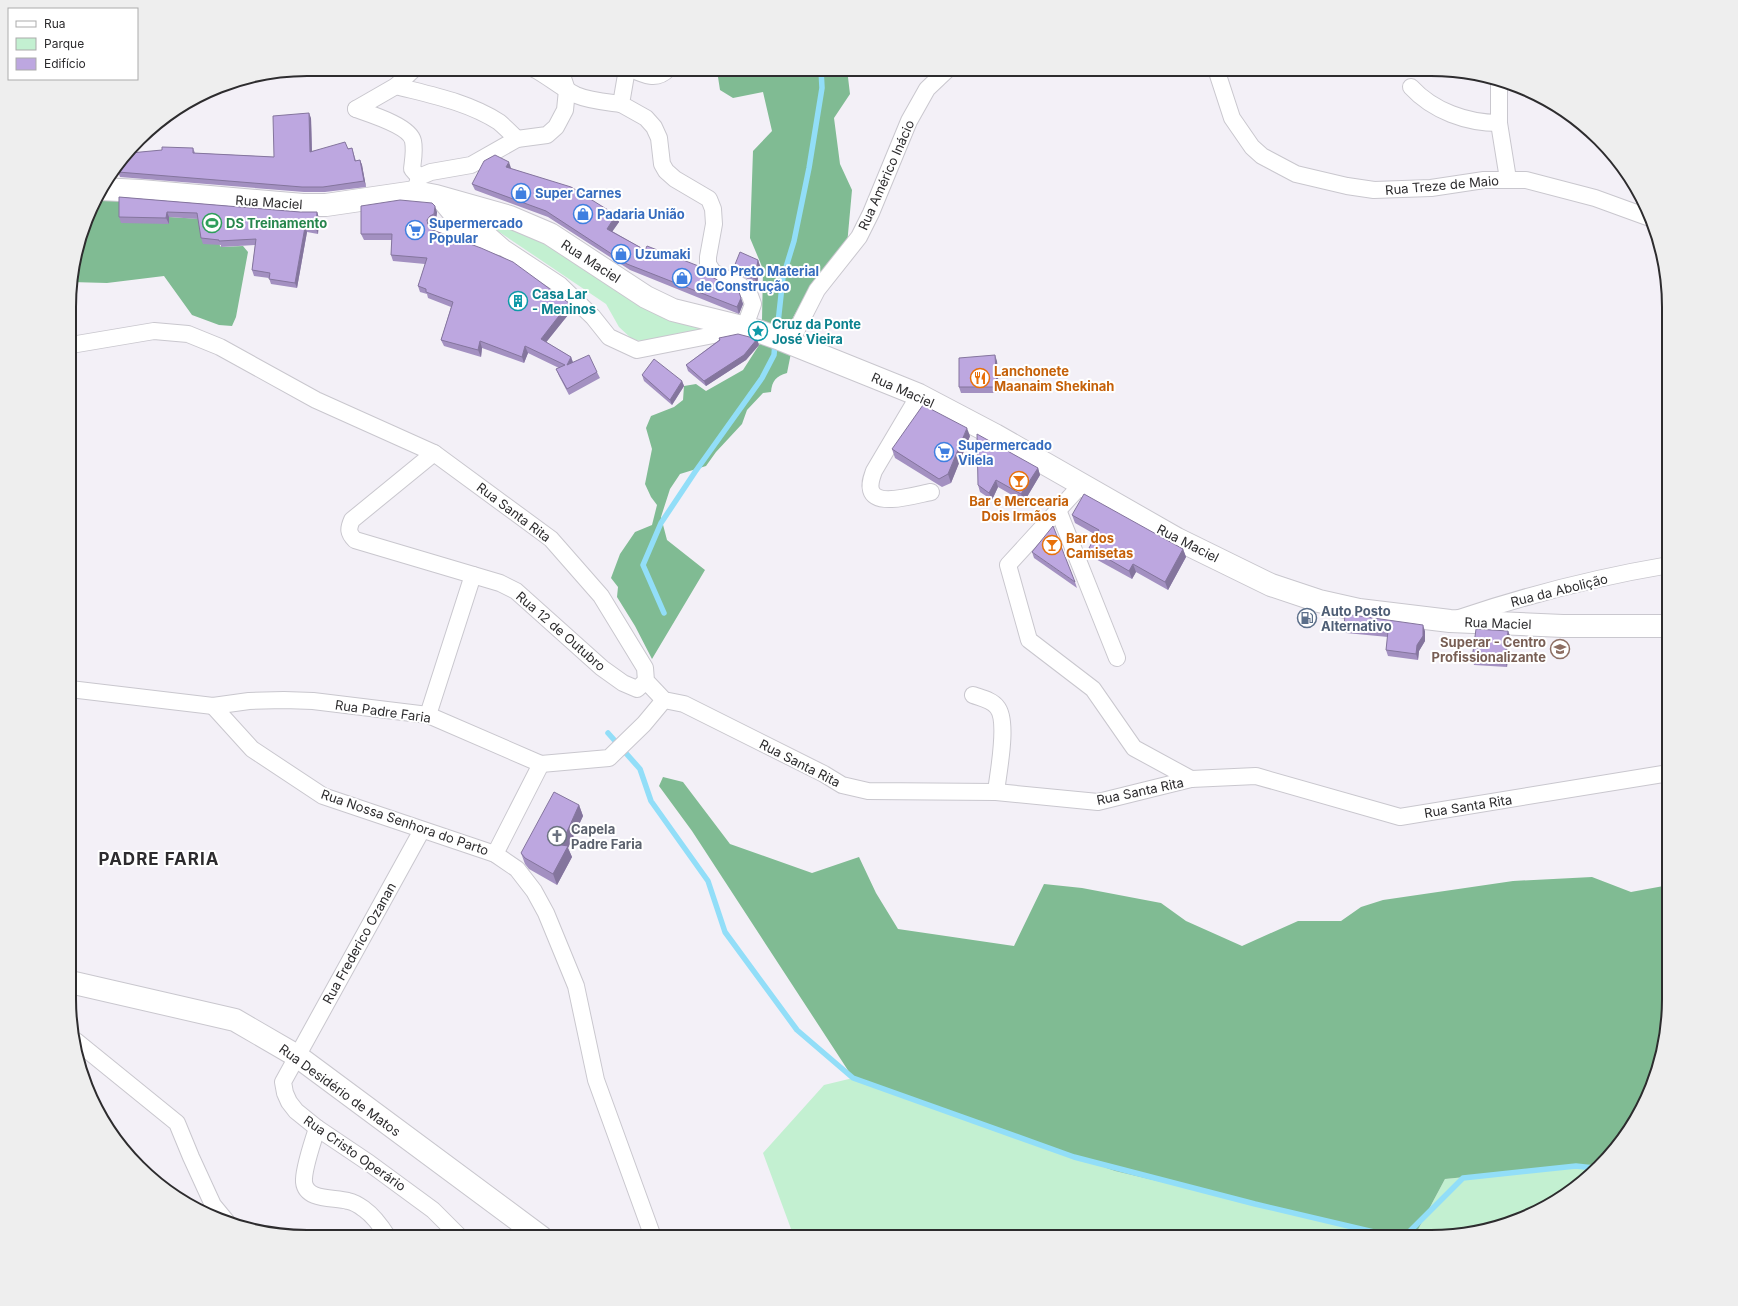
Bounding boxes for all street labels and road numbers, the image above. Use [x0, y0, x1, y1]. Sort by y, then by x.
street label: Rua Américo Inácio [855, 117, 918, 233]
street label: Rua Treze de Maio [1384, 172, 1500, 198]
street label: Rua Maciel [235, 192, 303, 212]
street label: Rua Maciel [558, 236, 624, 286]
street label: Rua Maciel [869, 369, 937, 411]
street label: Rua Santa Rita [474, 479, 554, 545]
street label: Rua Maciel [1154, 521, 1222, 565]
street label: Rua da Abolição [1509, 570, 1609, 610]
street label: Rua 12 de Outubro [513, 588, 609, 674]
street label: Rua Maciel [1464, 614, 1532, 632]
street label: Rua Padre Faria [334, 696, 432, 726]
street label: Rua Santa Rita [757, 736, 843, 790]
street label: Rua Santa Rita [1095, 774, 1185, 808]
street label: Rua Nossa Senhora do Parto [319, 786, 491, 858]
street label: Rua Santa Rita [1423, 791, 1513, 821]
street label: Rua Frederico Ozanan [319, 880, 399, 1006]
street label: Rua Desidério de Matos [276, 1041, 404, 1140]
street label: Rua Cristo Operário [301, 1112, 409, 1194]

